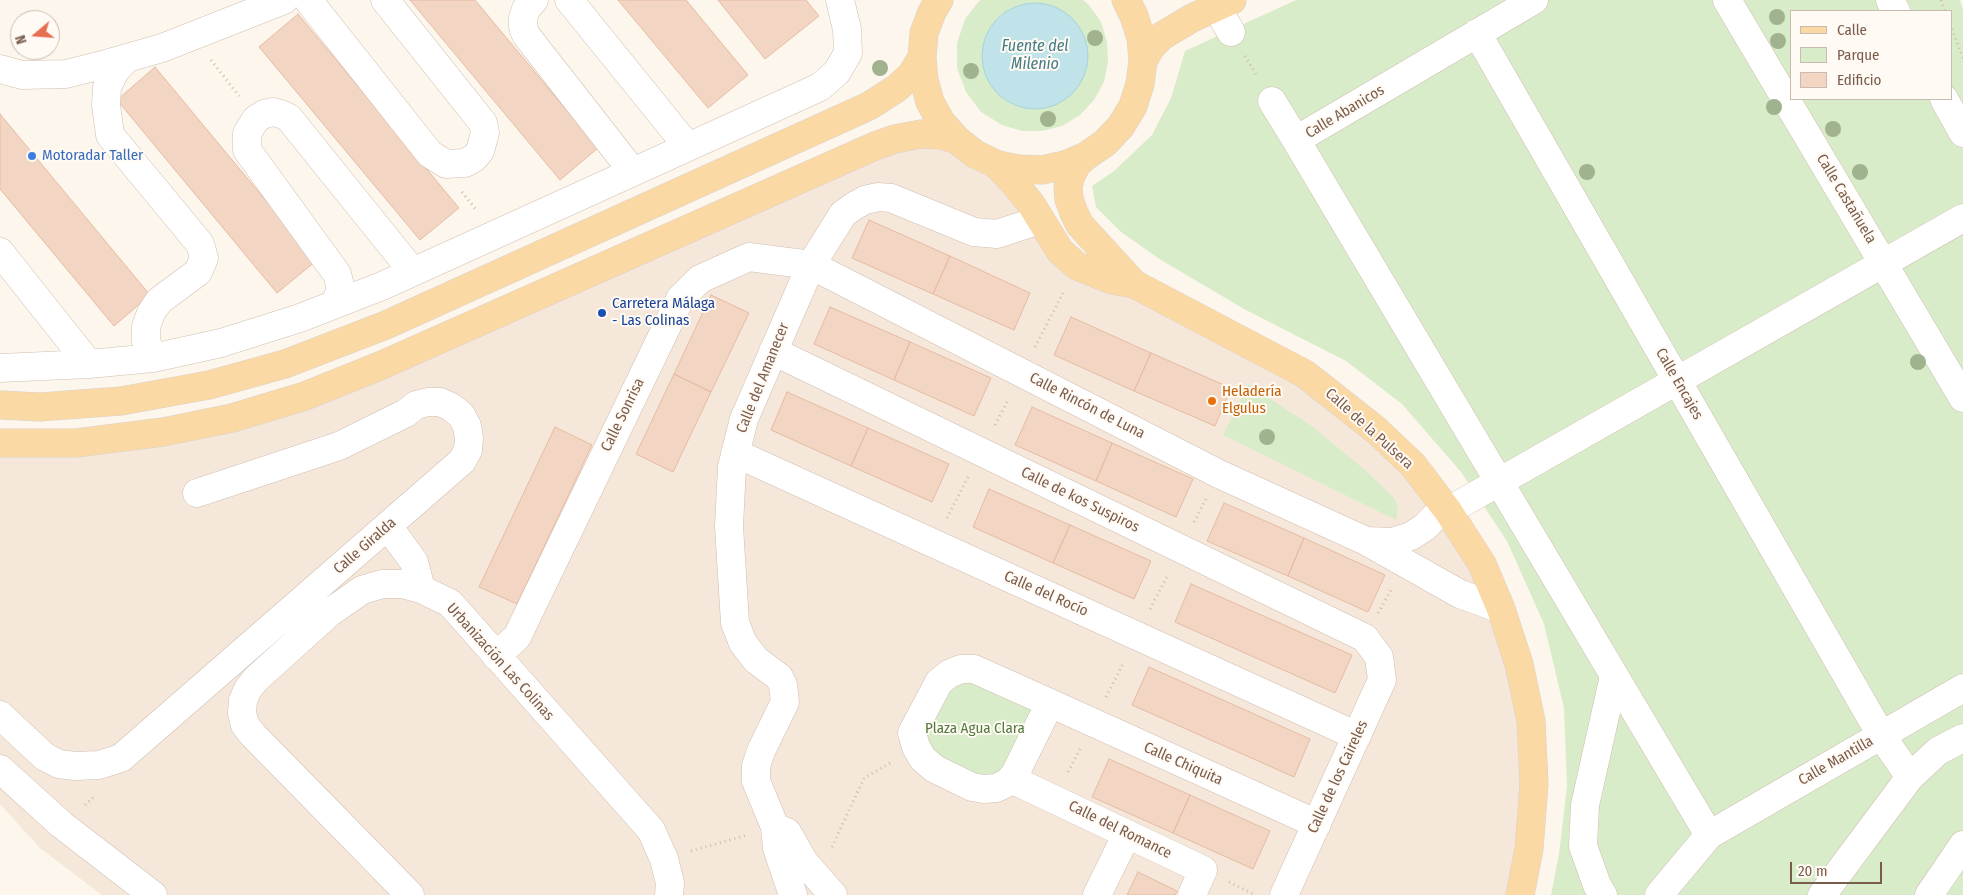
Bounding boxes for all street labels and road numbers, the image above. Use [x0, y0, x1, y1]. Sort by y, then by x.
street label: Calle Abanicos [1302, 81, 1388, 143]
street label: Calle Castañuela [1812, 151, 1880, 247]
street label: Calle del Amanecer [733, 320, 793, 436]
street label: Calle Encajes [1651, 345, 1707, 423]
street label: Calle Rincón de Luna [1026, 369, 1148, 443]
street label: Calle Sonrisa [598, 375, 648, 455]
street label: Calle de la Pulsera [1321, 385, 1417, 473]
street label: Calle de kos Suspiros [1018, 463, 1142, 537]
street label: Calle Giralda [330, 514, 400, 578]
street label: Calle del Rocío [1001, 567, 1091, 621]
street label: Urbanización Las Colinas [443, 600, 557, 724]
street label: Calle de los Caireles [1304, 718, 1372, 836]
street label: Calle Mantilla [1795, 732, 1877, 790]
street label: Calle Chiquita [1141, 739, 1225, 789]
street label: Calle del Romance [1065, 797, 1175, 863]

